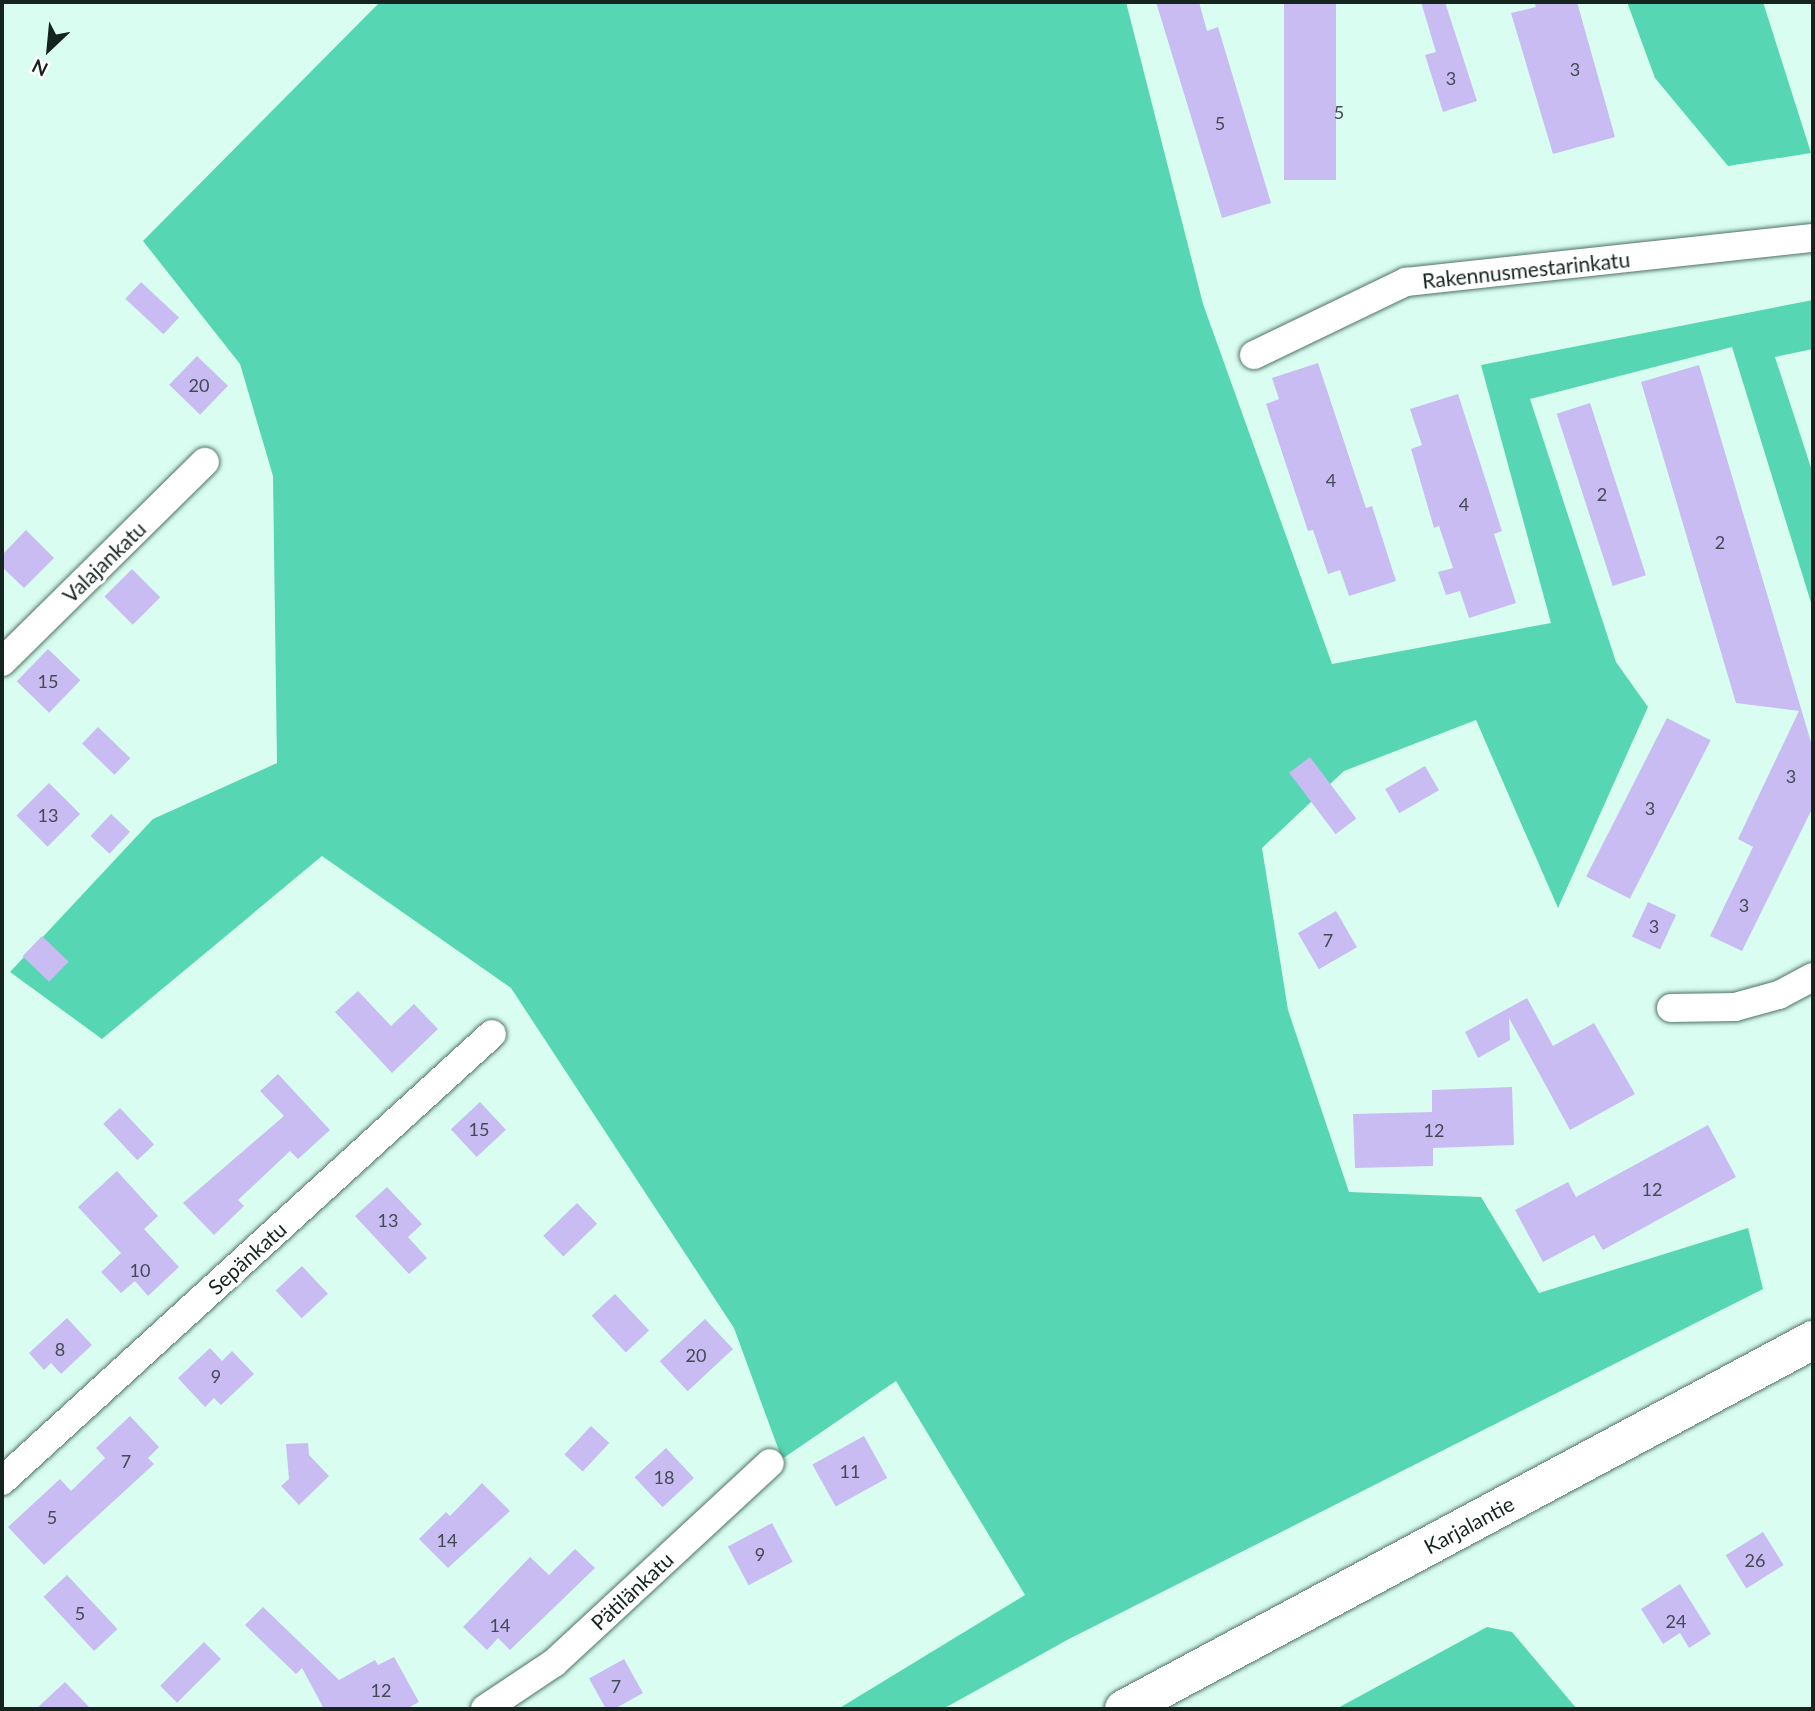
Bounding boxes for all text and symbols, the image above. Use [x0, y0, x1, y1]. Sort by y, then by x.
north arrow [14, 14, 84, 84]
text: N [28, 55, 51, 82]
house number: 3 [1570, 58, 1580, 80]
house number: 3 [1446, 67, 1456, 89]
house number: 5 [1334, 101, 1344, 123]
house number: 5 [1215, 112, 1225, 134]
street label: Rakennusmestarinkatu [1421, 247, 1631, 293]
house number: 20 [189, 374, 209, 396]
house number: 4 [1326, 469, 1336, 491]
house number: 2 [1597, 483, 1607, 505]
house number: 4 [1459, 493, 1469, 515]
street label: Valajankatu [57, 516, 151, 608]
house number: 2 [1715, 531, 1725, 553]
house number: 15 [38, 670, 58, 692]
house number: 3 [1786, 765, 1796, 787]
house number: 3 [1645, 797, 1655, 819]
house number: 13 [38, 804, 58, 826]
house number: 3 [1739, 894, 1749, 916]
house number: 3 [1649, 915, 1659, 937]
house number: 7 [1323, 929, 1333, 951]
house number: 15 [469, 1118, 489, 1140]
house number: 12 [1424, 1119, 1444, 1141]
house number: 12 [1642, 1178, 1662, 1200]
house number: 13 [378, 1209, 398, 1231]
street label: Sepänkatu [203, 1216, 291, 1300]
house number: 10 [130, 1259, 150, 1281]
house number: 8 [55, 1338, 65, 1360]
house number: 20 [686, 1344, 706, 1366]
house number: 9 [211, 1365, 221, 1387]
house number: 7 [121, 1450, 131, 1472]
house number: 11 [840, 1460, 860, 1482]
house number: 18 [654, 1466, 674, 1488]
street label: Karjalantie [1420, 1491, 1518, 1559]
house number: 5 [47, 1506, 57, 1528]
house number: 14 [437, 1529, 457, 1551]
house number: 9 [755, 1543, 765, 1565]
street label: Pätilänkatu [586, 1547, 678, 1635]
house number: 26 [1745, 1549, 1765, 1571]
house number: 5 [75, 1602, 85, 1624]
house number: 24 [1666, 1610, 1686, 1632]
house number: 14 [490, 1614, 510, 1636]
house number: 7 [611, 1675, 621, 1697]
house number: 12 [371, 1679, 391, 1701]

